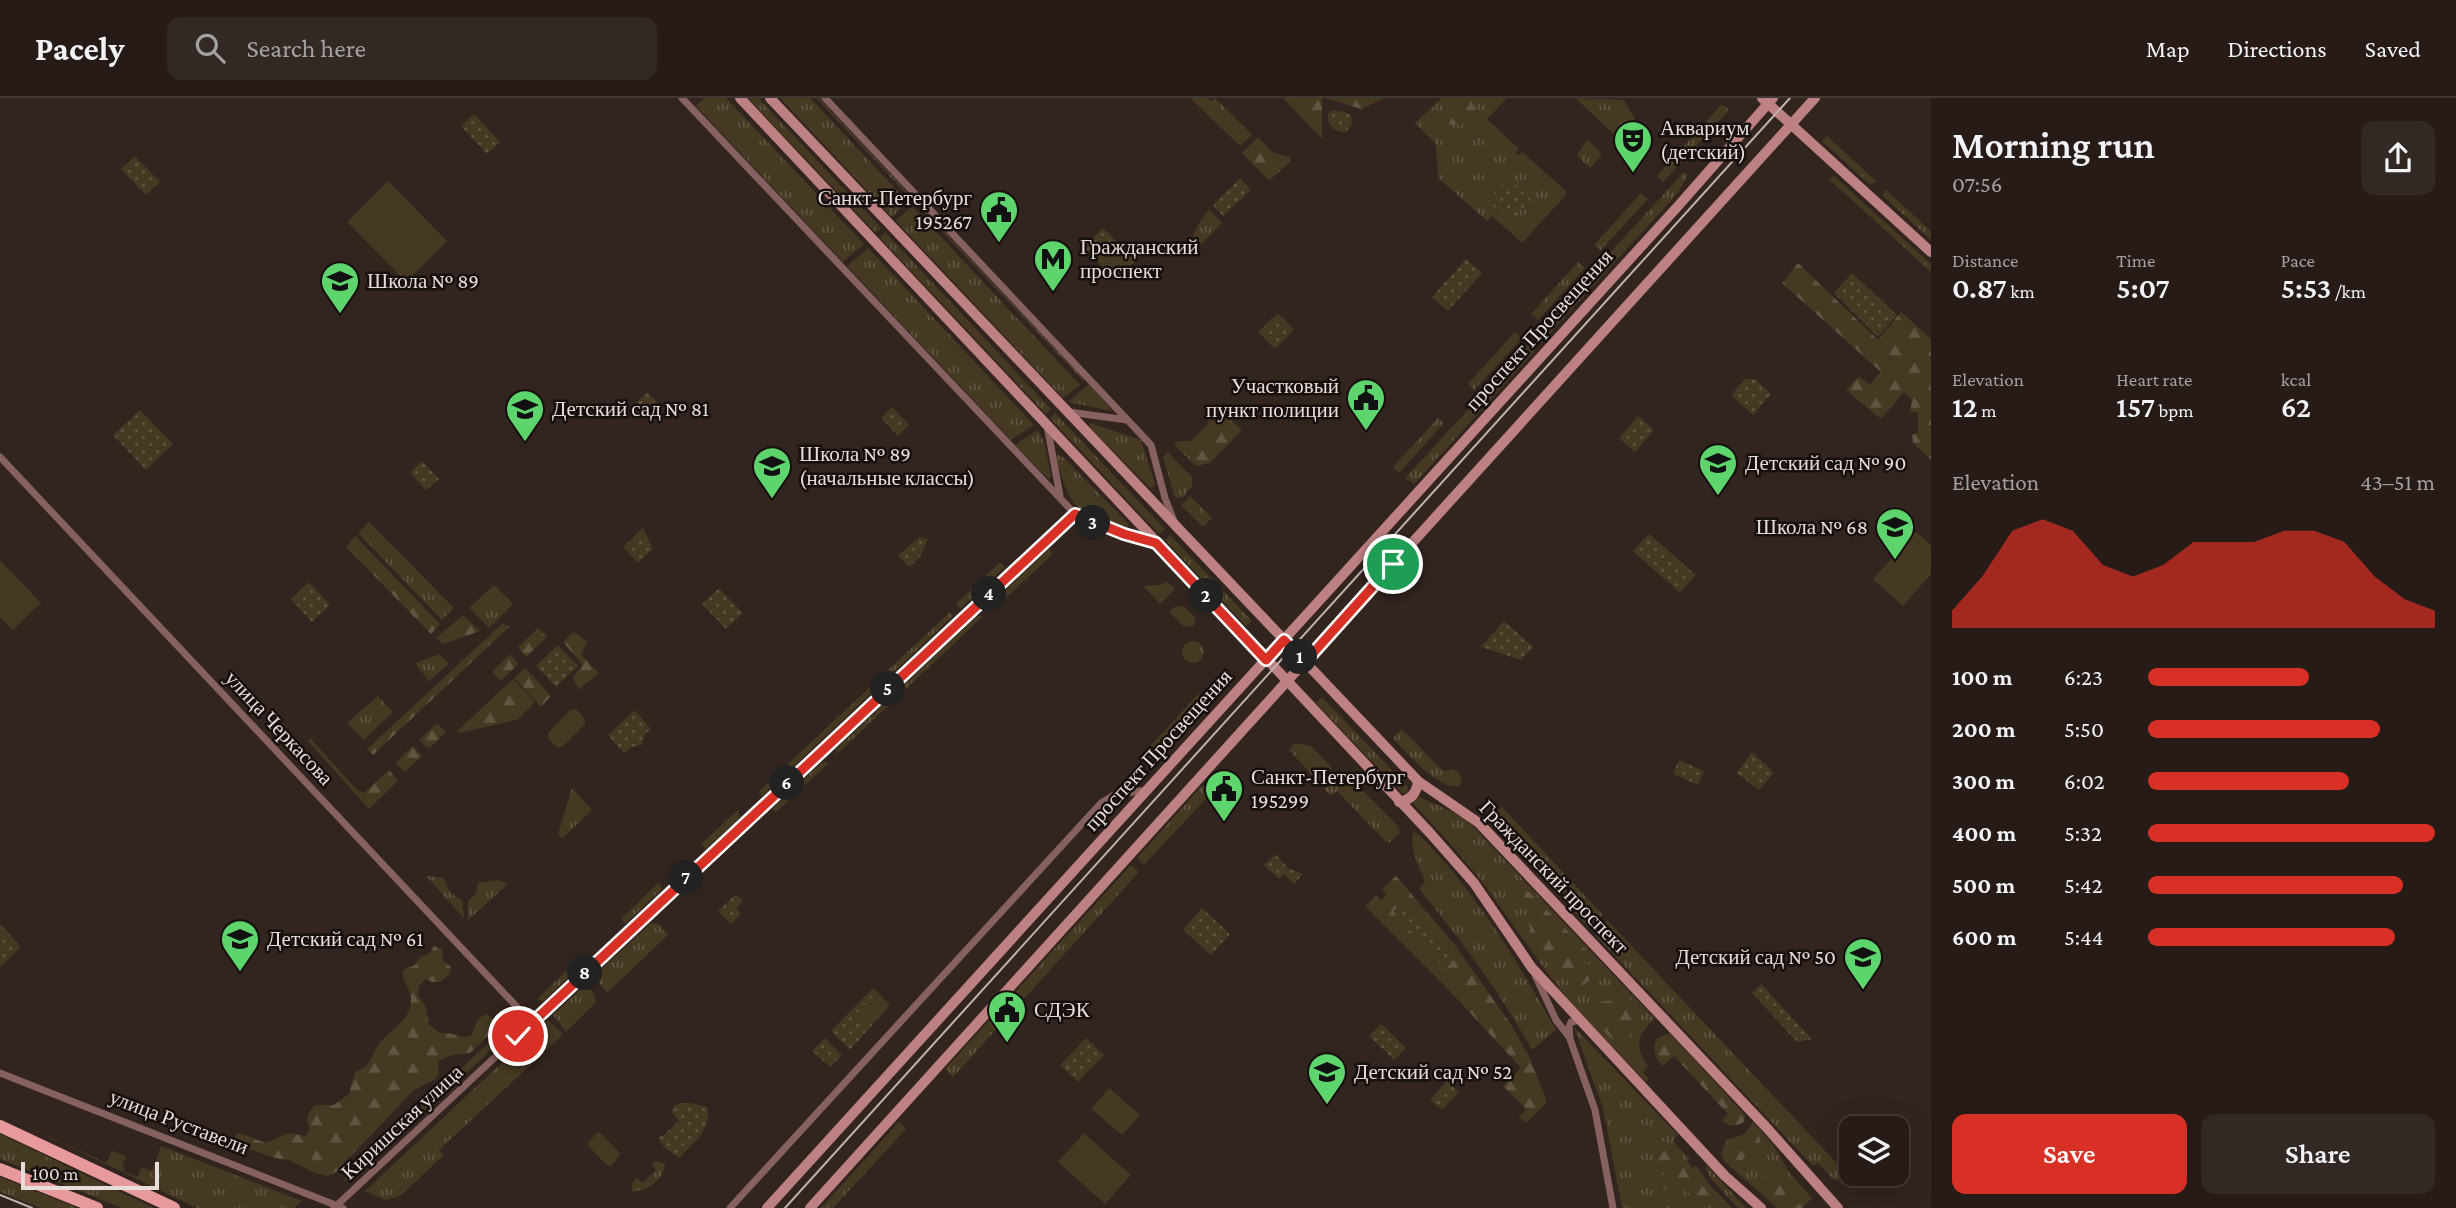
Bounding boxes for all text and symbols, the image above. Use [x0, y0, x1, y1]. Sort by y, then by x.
search box [167, 17, 657, 80]
icon: search [191, 29, 229, 67]
text: Pacely [35, 30, 125, 67]
text: Search here [247, 34, 366, 63]
text: Map [2146, 35, 2190, 62]
text: Directions [2228, 35, 2327, 62]
text: Saved [2365, 35, 2421, 62]
place label: Аквариум (детский) [1660, 116, 1750, 164]
theatre icon: Аквариум (детский) [1612, 119, 1654, 174]
button: share [2361, 121, 2435, 195]
text: Morning run [1952, 124, 2155, 166]
text: 07:56 [1952, 171, 2003, 197]
place label: Санкт-Петербург 195267 [818, 186, 972, 234]
public building icon: Санкт-Петербург 195267 [978, 189, 1020, 244]
place label: Гражданский проспект [1080, 235, 1198, 283]
metro station icon: Гражданский проспект [1032, 238, 1074, 293]
street label: проспект Просвещения [1460, 244, 1618, 415]
text: Distance [1952, 250, 2018, 271]
text: Time [2116, 250, 2155, 271]
text: Pace [2281, 250, 2315, 271]
school or university icon: Школа № 89 [319, 260, 361, 315]
place label: Школа № 89 [367, 269, 479, 293]
text: 0.87 [1952, 271, 2007, 304]
text: 5:07 [2116, 271, 2170, 304]
text: 5:53 [2281, 271, 2331, 304]
text: km [2007, 281, 2035, 302]
text: /km [2331, 281, 2366, 302]
text: Elevation [1952, 369, 2024, 390]
text: Heart rate [2116, 369, 2192, 390]
text: kcal [2281, 369, 2311, 390]
place label: Участковый пункт полиции [1206, 374, 1339, 422]
public building icon: Участковый пункт полиции [1345, 377, 1387, 432]
school or university icon: Детский сад № 81 [504, 388, 546, 443]
text: 12 [1952, 390, 1978, 423]
text: 157 [2116, 390, 2155, 423]
text: 62 [2281, 390, 2311, 423]
place label: Детский сад № 81 [552, 397, 709, 421]
text: m [1978, 400, 1996, 421]
text: bpm [2155, 400, 2194, 421]
place label: Школа № 89 (начальные классы) [799, 442, 975, 490]
school or university icon: Детский сад № 90 [1697, 442, 1739, 497]
school or university icon: Школа № 89 (начальные классы) [751, 445, 793, 500]
place label: Детский сад № 90 [1745, 451, 1906, 475]
text: Elevation [1952, 469, 2039, 495]
text: 43–51 m [2360, 469, 2435, 495]
pin: 3 [1076, 506, 1110, 540]
school or university icon: Школа № 68 [1874, 506, 1916, 561]
text: 3 [1088, 512, 1097, 533]
place label: Школа № 68 [1756, 515, 1868, 539]
pin [1363, 534, 1423, 594]
icon: arrive [1374, 545, 1412, 583]
pin: 4 [972, 576, 1006, 612]
pin: 2 [1188, 578, 1224, 614]
text: 4 [983, 583, 994, 604]
text: 2 [1201, 585, 1210, 606]
pin: 1 [1282, 640, 1318, 674]
text: 1 [1296, 646, 1303, 667]
street label: проспект Просвещения [1079, 664, 1237, 835]
text: 100 m [1952, 664, 2012, 690]
text: 6:23 [2064, 664, 2103, 690]
street label: улица Черкасова [220, 666, 338, 791]
pin: 5 [870, 672, 906, 706]
text: 5 [883, 678, 892, 699]
text: 200 m [1952, 716, 2016, 742]
text: 5:50 [2064, 716, 2104, 742]
place label: Санкт-Петербург 195299 [1251, 765, 1406, 813]
pin: 6 [770, 766, 804, 800]
public building icon: Санкт-Петербург 195299 [1203, 768, 1245, 823]
text: 300 m [1952, 768, 2015, 794]
text: 6:02 [2064, 768, 2105, 794]
text: 6 [781, 772, 792, 793]
street label: Гражданский проспект [1474, 795, 1634, 959]
text: 400 m [1952, 820, 2016, 846]
text: 5:32 [2064, 820, 2102, 846]
pin: 7 [668, 860, 704, 896]
text: 7 [681, 867, 690, 888]
text: 500 m [1952, 872, 2015, 898]
text: 5:42 [2064, 872, 2103, 898]
school or university icon: Детский сад № 61 [219, 918, 261, 973]
text: 600 m [1952, 924, 2016, 950]
text: 5:44 [2064, 924, 2104, 950]
place label: Детский сад № 61 [267, 927, 423, 951]
school or university icon: Детский сад № 50 [1842, 936, 1884, 991]
place label: Детский сад № 50 [1675, 945, 1836, 969]
pin: 8 [568, 956, 602, 990]
text: 8 [579, 962, 590, 983]
public building icon: СДЭК [986, 989, 1028, 1044]
place label: СДЭК [1034, 998, 1091, 1022]
pin [488, 1006, 548, 1066]
icon: check [499, 1017, 537, 1055]
school or university icon: Детский сад № 52 [1306, 1051, 1348, 1106]
street label: Киришская улица [336, 1059, 468, 1184]
place label: Детский сад № 52 [1354, 1060, 1512, 1084]
street label: улица Руставели [106, 1084, 252, 1160]
button: Save [1952, 1114, 2187, 1194]
button: Share [2201, 1114, 2435, 1194]
map controls [1839, 1116, 1909, 1186]
button: layers [1839, 1116, 1909, 1186]
scale bar [21, 1159, 159, 1191]
text: 100 m [32, 1163, 79, 1184]

